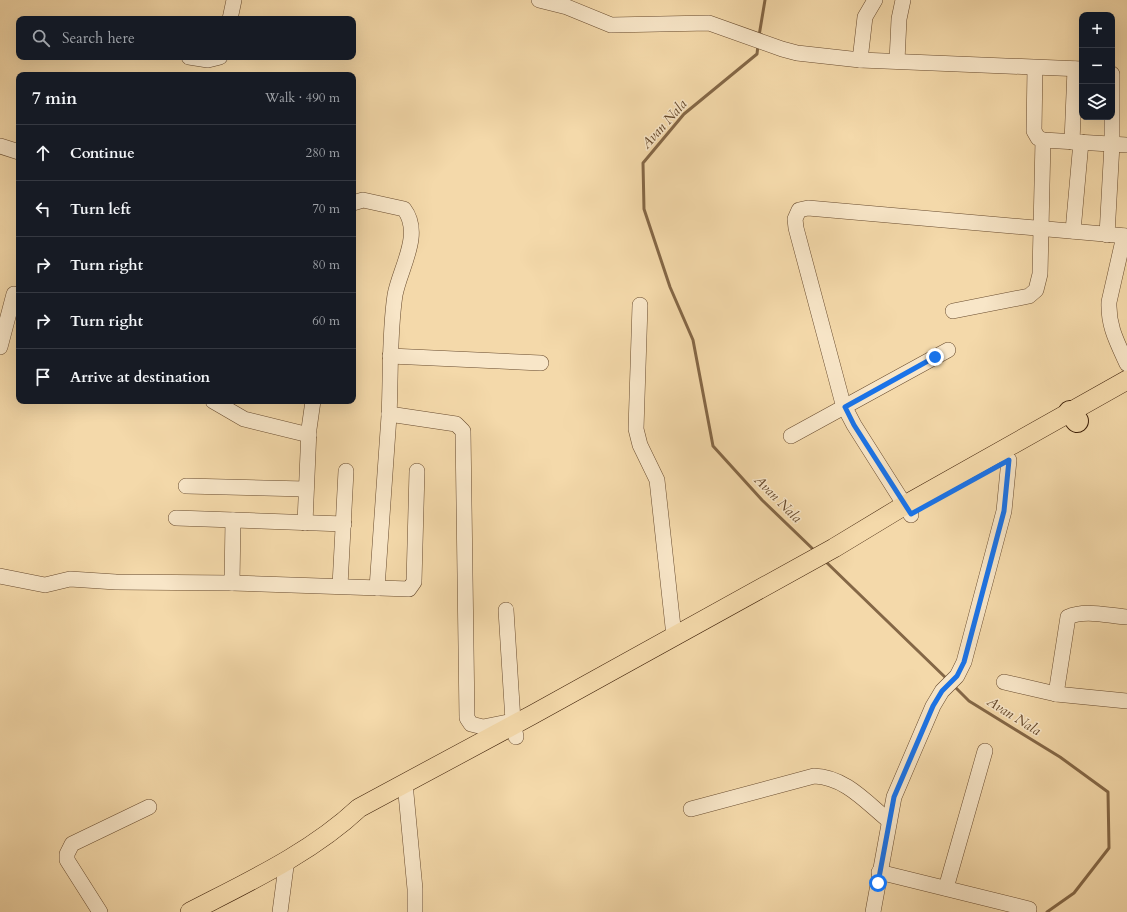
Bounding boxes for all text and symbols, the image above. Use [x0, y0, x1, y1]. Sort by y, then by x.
map controls [1079, 12, 1115, 120]
button: + [1079, 12, 1115, 48]
search box [16, 16, 356, 60]
icon: search [30, 27, 52, 49]
text: Search here [62, 28, 135, 48]
button: − [1079, 48, 1115, 84]
button: layers [1079, 84, 1115, 120]
text: 7 min [32, 87, 77, 110]
text: Walk · 490 m [265, 89, 340, 107]
water label: Avan Nala [636, 95, 691, 154]
icon: ahead [32, 142, 54, 164]
text: Continue [70, 143, 135, 163]
text: 280 m [306, 144, 340, 162]
icon: left [32, 198, 54, 220]
text: Turn left [70, 199, 131, 219]
text: 70 m [312, 200, 340, 218]
icon: right [32, 254, 54, 276]
text: Turn right [70, 255, 143, 275]
text: 80 m [312, 256, 340, 274]
icon: right [32, 310, 54, 332]
text: Turn right [70, 311, 143, 331]
text: 60 m [312, 312, 340, 330]
route end [926, 348, 944, 366]
icon: arrive [32, 366, 54, 388]
text: Arrive at destination [70, 367, 210, 387]
water label: Avan Nala [749, 470, 806, 527]
water label: Avan Nala [983, 691, 1045, 740]
route start [869, 874, 887, 892]

